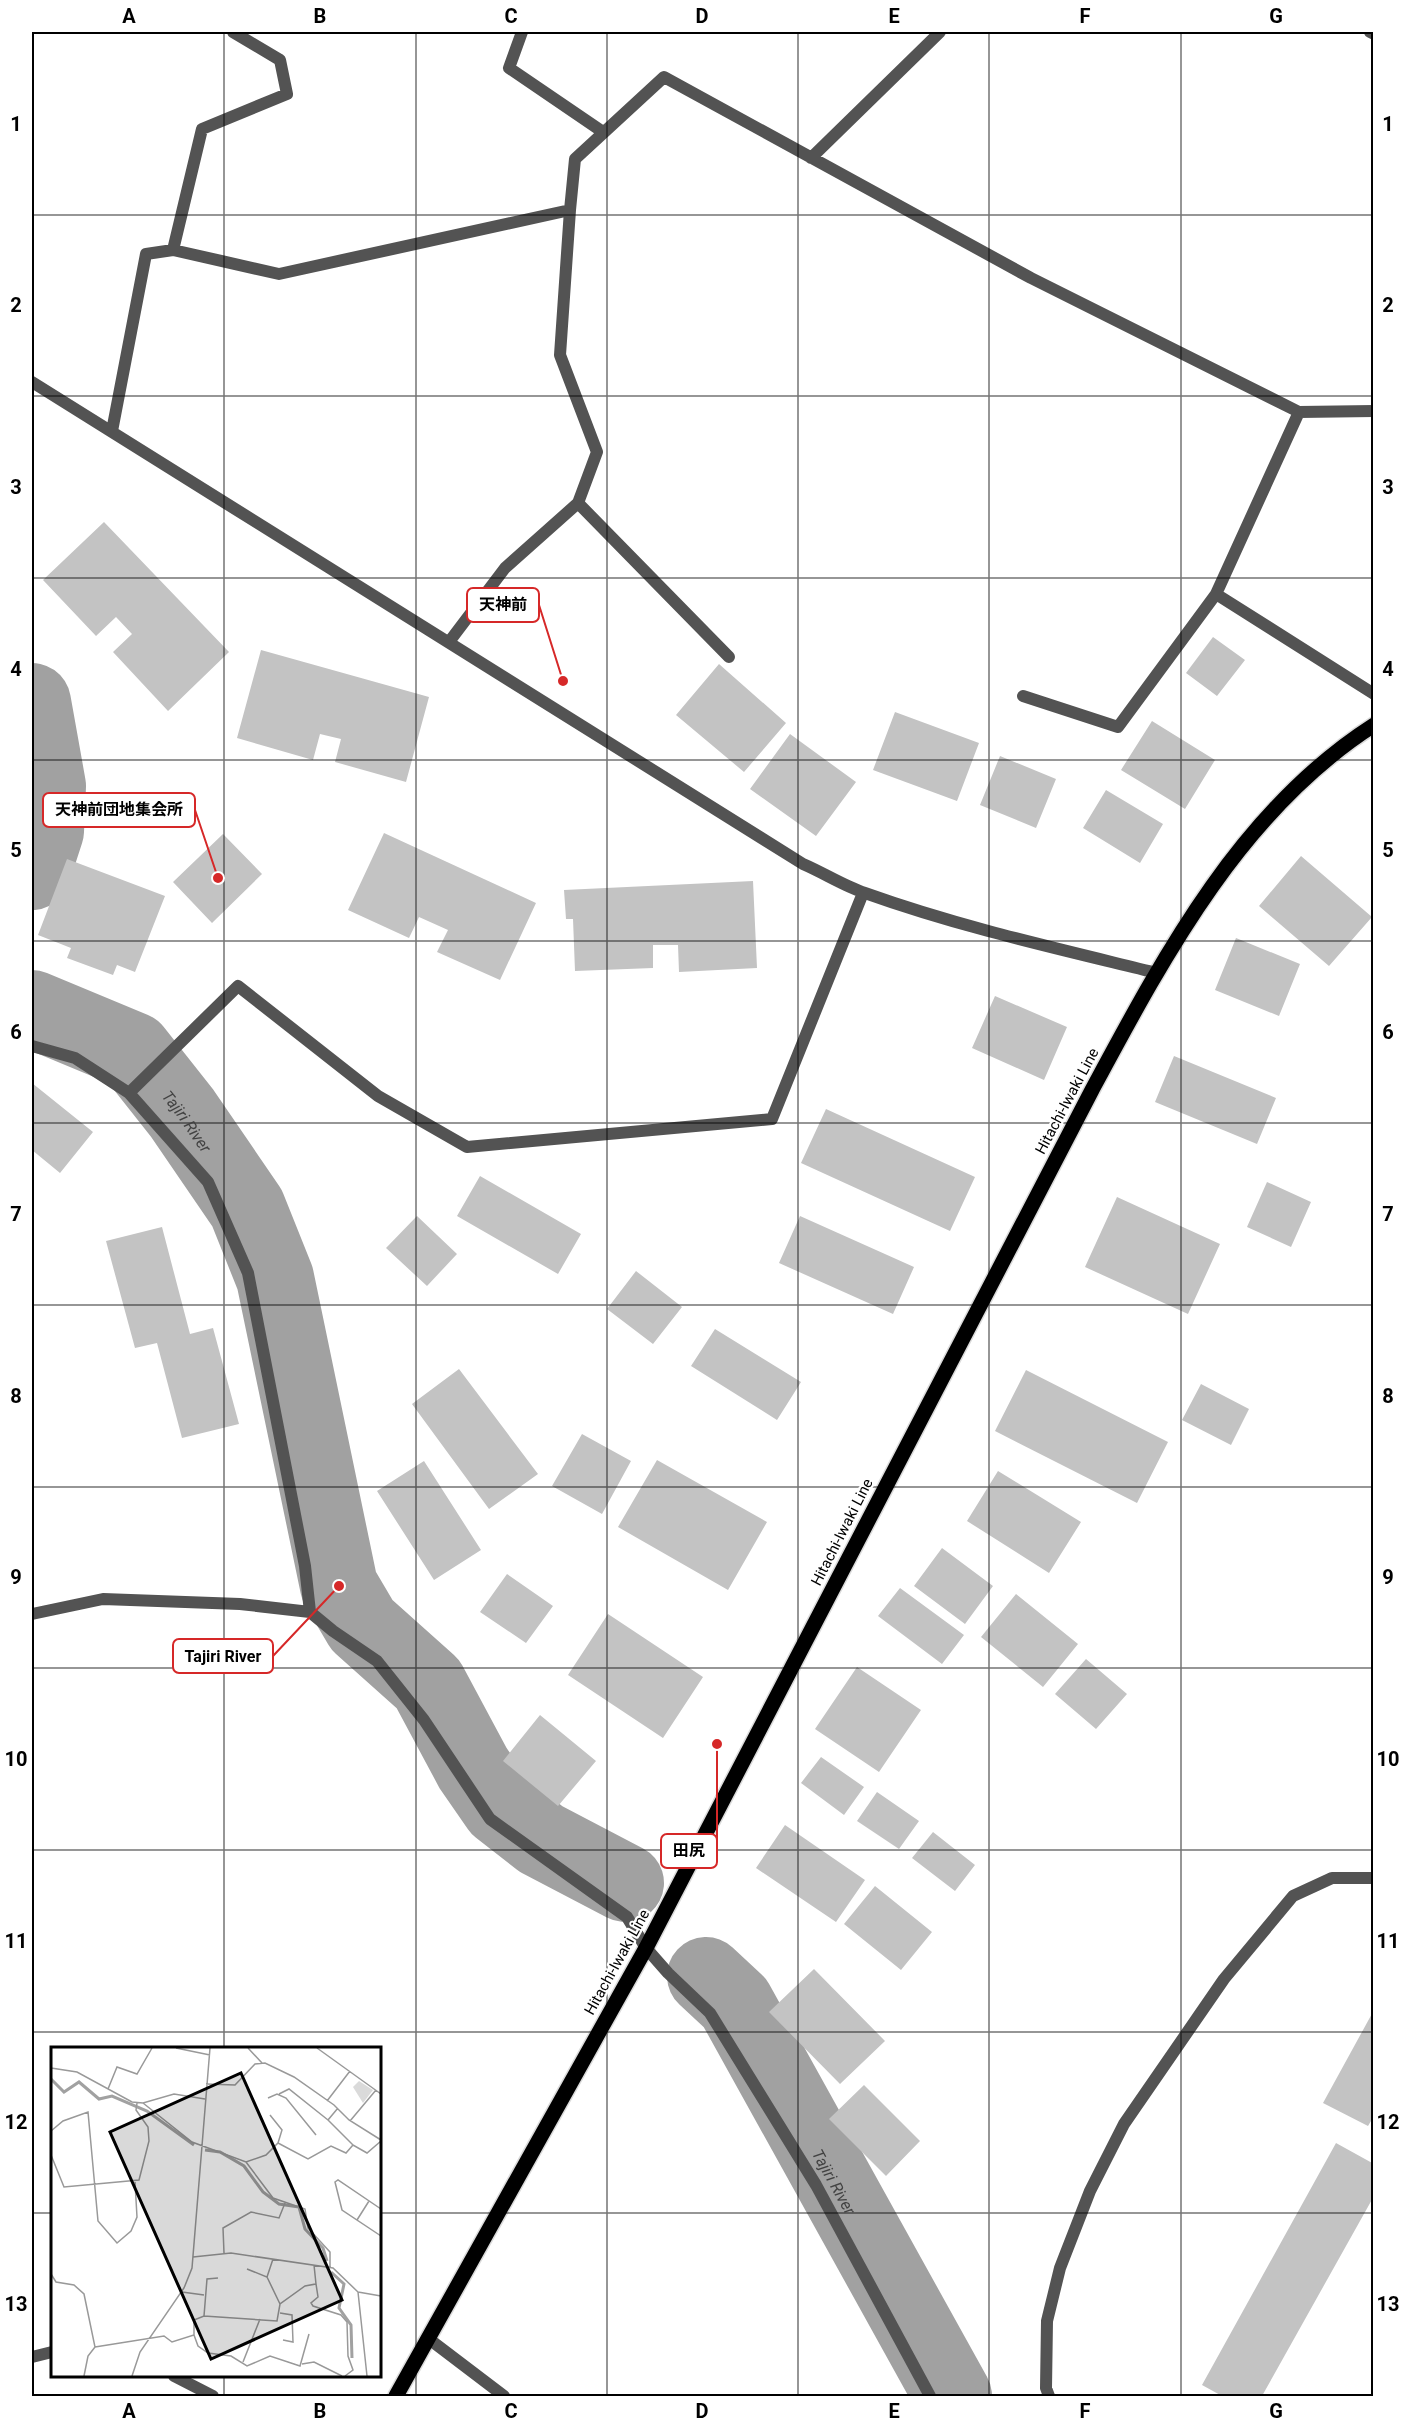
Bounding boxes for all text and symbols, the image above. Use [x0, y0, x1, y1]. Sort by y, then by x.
text: A [122, 4, 136, 28]
text: B [314, 4, 326, 28]
text: C [504, 4, 518, 28]
text: D [696, 4, 709, 28]
text: E [888, 4, 900, 28]
text: F [1080, 4, 1091, 28]
text: G [1269, 4, 1283, 28]
text: 1 [10, 112, 22, 136]
text: 1 [1382, 112, 1394, 136]
text: 2 [10, 293, 22, 317]
text: 2 [1382, 293, 1394, 317]
text: 3 [10, 475, 22, 499]
text: 3 [1382, 475, 1394, 499]
callout: 天神前 [467, 588, 539, 622]
text: 天神前 [479, 595, 527, 614]
text: 4 [10, 657, 22, 681]
text: 4 [1382, 657, 1394, 681]
callout: 天神前団地集会所 [43, 793, 195, 827]
text: 天神前団地集会所 [55, 800, 183, 819]
text: 5 [10, 838, 22, 862]
text: 5 [1382, 838, 1394, 862]
text: 6 [10, 1020, 22, 1044]
text: 6 [1382, 1020, 1394, 1044]
street label: Hitachi-Iwaki Line [1031, 1045, 1103, 1157]
water label: Tajiri River [158, 1087, 216, 1156]
text: 7 [10, 1202, 22, 1226]
text: 7 [1382, 1202, 1394, 1226]
text: 8 [10, 1384, 22, 1408]
text: 8 [1382, 1384, 1394, 1408]
street label: Hitachi-Iwaki Line [807, 1475, 877, 1589]
text: 9 [10, 1565, 22, 1589]
text: 9 [1382, 1565, 1394, 1589]
callout: Tajiri River [173, 1639, 273, 1673]
text: Tajiri River [185, 1647, 262, 1666]
text: 10 [5, 1747, 27, 1771]
text: 10 [1377, 1747, 1399, 1771]
callout: 田尻 [661, 1834, 717, 1868]
text: 田尻 [673, 1841, 705, 1860]
street label: Hitachi-Iwaki Line [581, 1906, 653, 2018]
text: 11 [5, 1929, 27, 1953]
text: 11 [1377, 1929, 1399, 1953]
inset map [51, 2047, 381, 2377]
text: 12 [5, 2110, 27, 2134]
text: 12 [1377, 2110, 1399, 2134]
water label: Tajiri River [808, 2146, 860, 2218]
text: 13 [5, 2292, 27, 2316]
text: 13 [1377, 2292, 1399, 2316]
text: A [122, 2399, 136, 2423]
text: B [314, 2399, 326, 2423]
text: C [504, 2399, 518, 2423]
text: D [696, 2399, 709, 2423]
text: E [888, 2399, 900, 2423]
text: F [1080, 2399, 1091, 2423]
text: G [1269, 2399, 1283, 2423]

